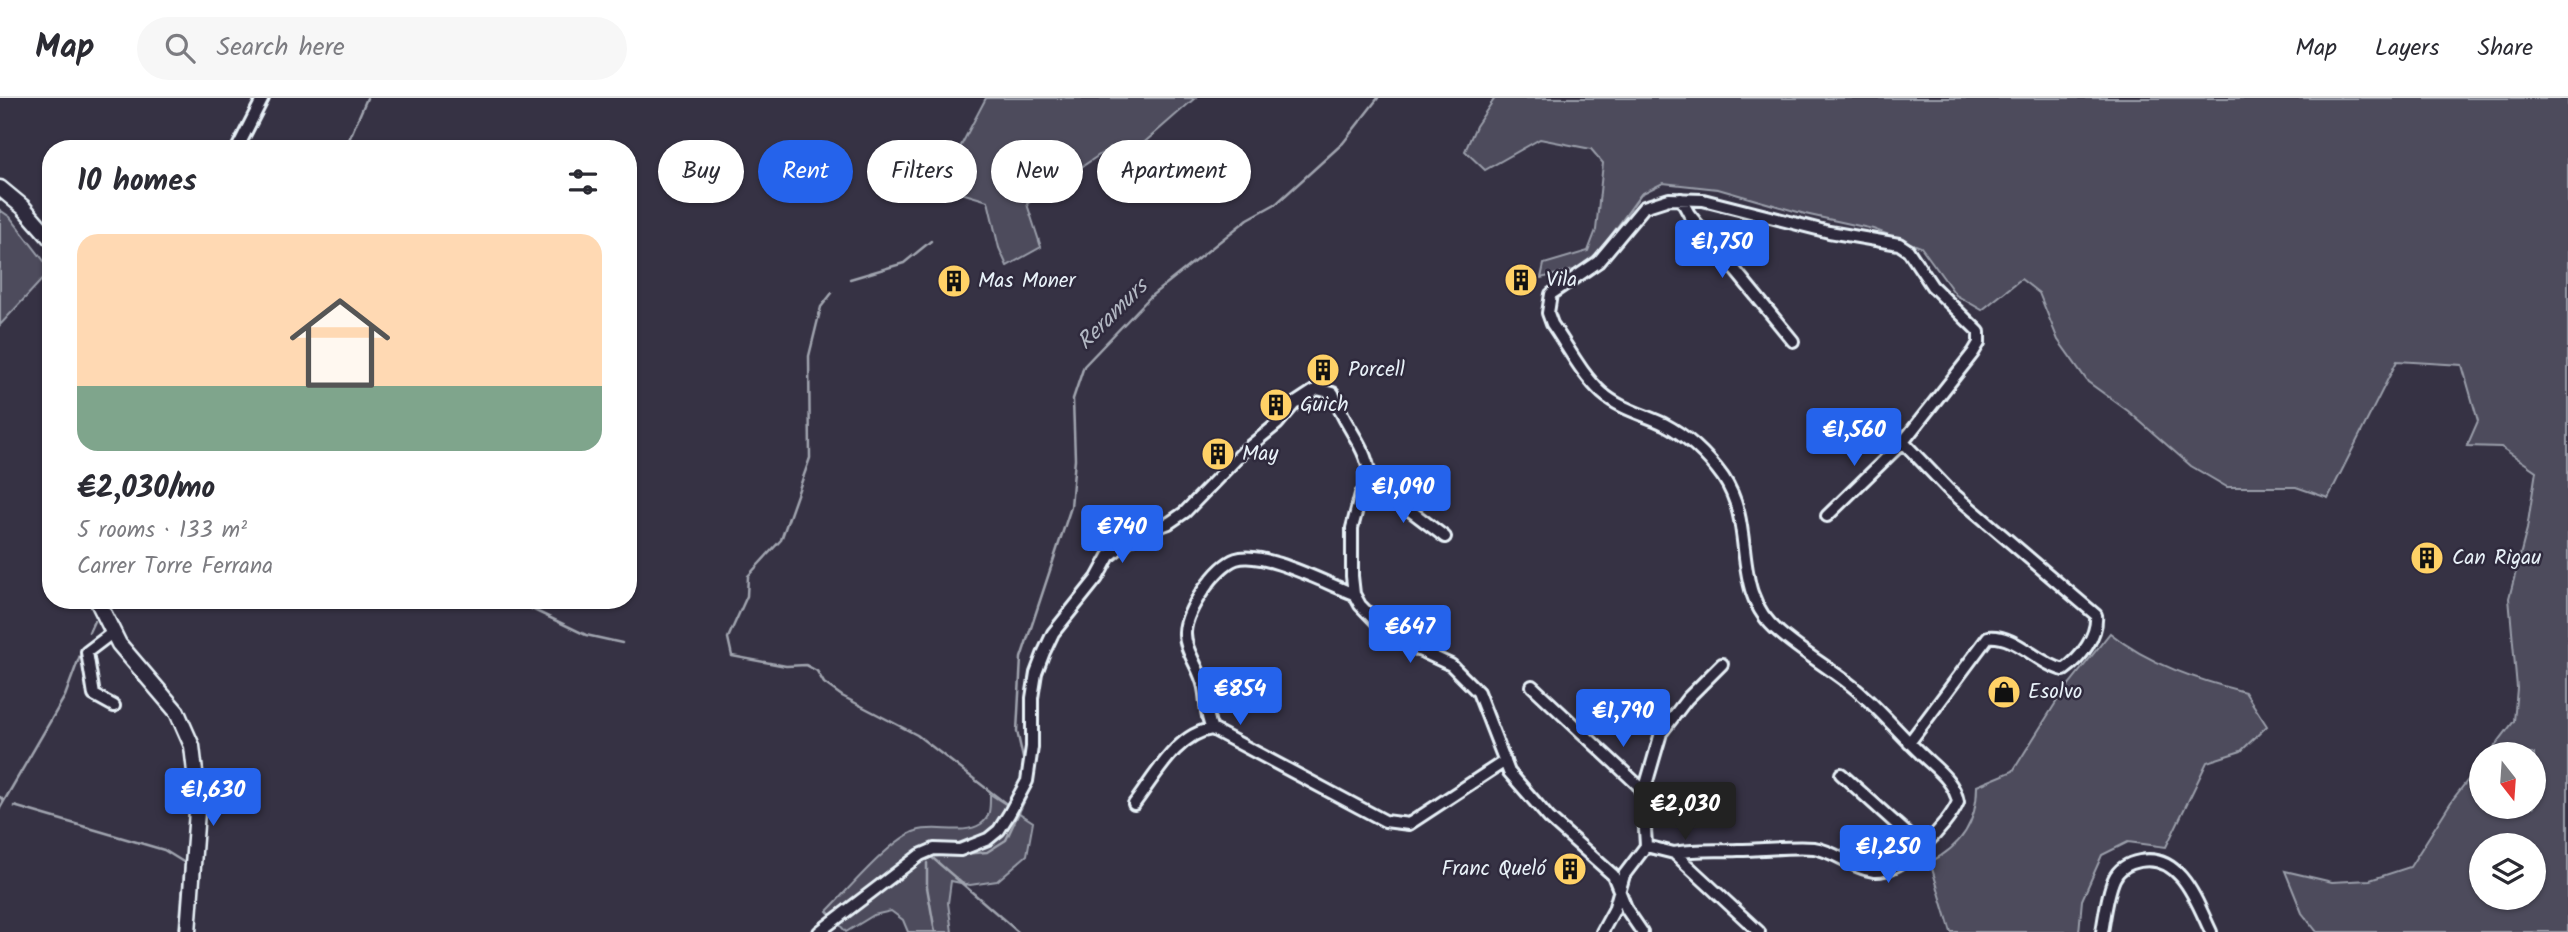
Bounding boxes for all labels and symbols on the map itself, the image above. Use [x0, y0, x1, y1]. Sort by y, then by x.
pin: €1,750 [1665, 220, 1779, 280]
building icon: Vila [1502, 261, 1540, 299]
building icon: Mas Moner [935, 262, 973, 300]
place label: Vila [1546, 264, 1577, 297]
place label: Mas Moner [978, 265, 1077, 298]
water label: Reramurs [1069, 269, 1159, 359]
building icon: Porcell [1304, 351, 1342, 389]
place label: Porcell [1348, 354, 1405, 387]
building icon: Guich [1257, 386, 1295, 424]
place label: Guich [1300, 389, 1349, 422]
pin: €1,560 [1797, 408, 1911, 468]
building icon: May [1199, 435, 1237, 473]
place label: May [1242, 438, 1278, 471]
pin: €1,090 [1346, 466, 1460, 525]
pin: €740 [1081, 505, 1163, 565]
building icon: Can Rigau [2408, 539, 2446, 577]
place label: Can Rigau [2452, 542, 2541, 575]
pin: €647 [1369, 606, 1451, 665]
pin: €854 [1199, 668, 1281, 727]
shop icon: Esolvo [1985, 673, 2023, 711]
place label: Esolvo [2028, 676, 2082, 709]
pin: €1,790 [1566, 690, 1680, 749]
north arrow [2469, 742, 2546, 819]
pin: €1,630 [156, 768, 270, 828]
pin: €2,030 [1628, 782, 1742, 842]
pin: €1,250 [1831, 826, 1945, 885]
building icon: Franc Queló [1551, 850, 1589, 888]
place label: Franc Queló [1442, 853, 1548, 886]

